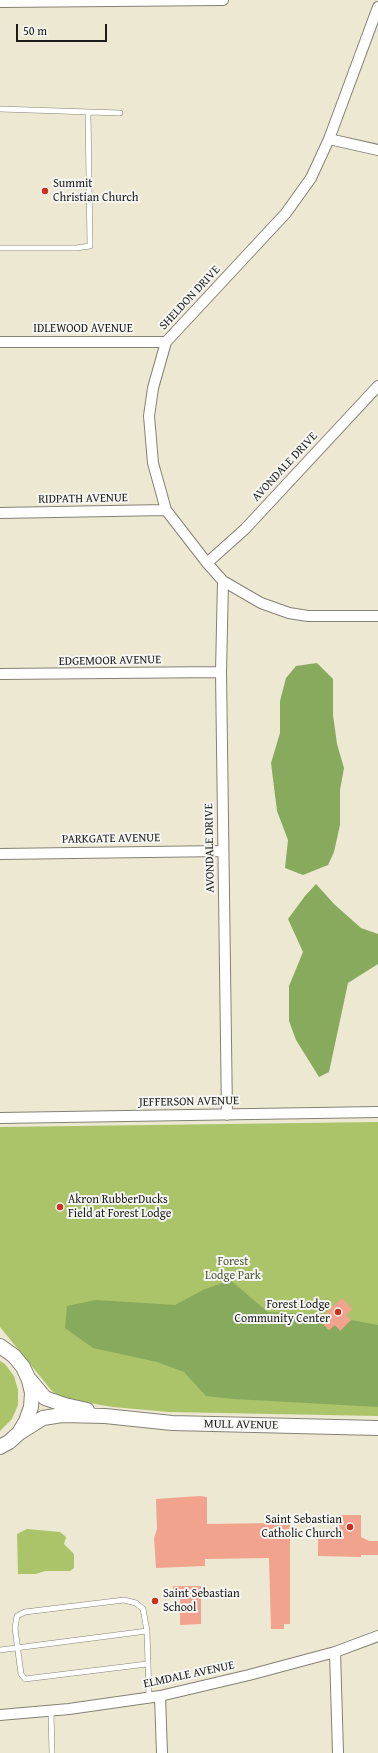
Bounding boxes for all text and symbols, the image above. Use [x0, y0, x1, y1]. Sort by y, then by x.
scale bar [18, 16, 109, 42]
text: 50 m [23, 22, 47, 39]
place label: Summit Christian Church [53, 177, 138, 205]
marker: Summit Christian Church [40, 186, 50, 196]
street label: SHELDON DRIVE [157, 263, 223, 333]
street label: IDLEWOOD AVENUE [33, 322, 133, 336]
street label: AVONDALE DRIVE [249, 429, 321, 505]
street label: RIDPATH AVENUE [38, 491, 128, 507]
street label: EDGEMOOR AVENUE [59, 653, 161, 669]
street label: AVONDALE DRIVE [202, 803, 218, 893]
street label: PARKGATE AVENUE [62, 831, 160, 847]
street label: JEFFERSON AVENUE [139, 1094, 239, 1110]
place label: Akron RubberDucks Field at Forest Lodge [68, 1193, 171, 1221]
marker: Akron RubberDucks Field at Forest Lodge [55, 1202, 65, 1212]
park label: Forest Lodge Park [205, 1255, 261, 1283]
place label: Forest Lodge Community Center [235, 1298, 330, 1326]
marker: Forest Lodge Community Center [333, 1307, 343, 1317]
street label: MULL AVENUE [204, 1417, 278, 1433]
place label: Saint Sebastian Catholic Church [262, 1513, 342, 1541]
marker: Saint Sebastian Catholic Church [345, 1522, 355, 1532]
place label: Saint Sebastian School [163, 1587, 240, 1615]
marker: Saint Sebastian School [150, 1596, 160, 1606]
street label: ELMDALE AVENUE [142, 1658, 236, 1692]

